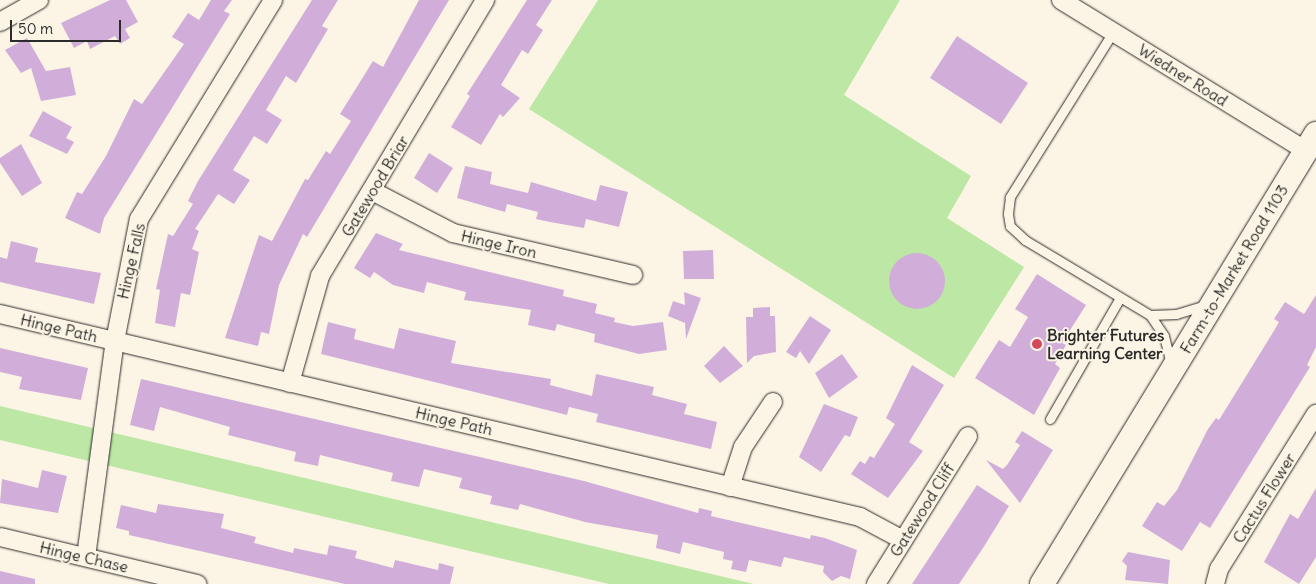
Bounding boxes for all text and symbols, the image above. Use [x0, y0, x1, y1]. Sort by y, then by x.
scale bar [12, 10, 124, 42]
text: 50 m [18, 19, 53, 38]
street label: Wiedner Road [1135, 40, 1231, 110]
street label: Gatewood Briar [337, 132, 413, 240]
street label: Farm-to-Market Road 1103 [1176, 181, 1292, 357]
street label: Hinge Falls [113, 221, 149, 301]
street label: Hinge Iron [459, 226, 539, 262]
street label: Hinge Path [19, 310, 99, 346]
place label: Brighter Futures Learning Center [1047, 325, 1164, 363]
marker: Brighter Futures Learning Center [1031, 338, 1043, 350]
street label: Hinge Path [414, 403, 494, 439]
street label: Cactus Flower [1229, 449, 1299, 547]
street label: Gatewood Cliff [886, 460, 958, 560]
street label: Hinge Chase [38, 537, 130, 577]

